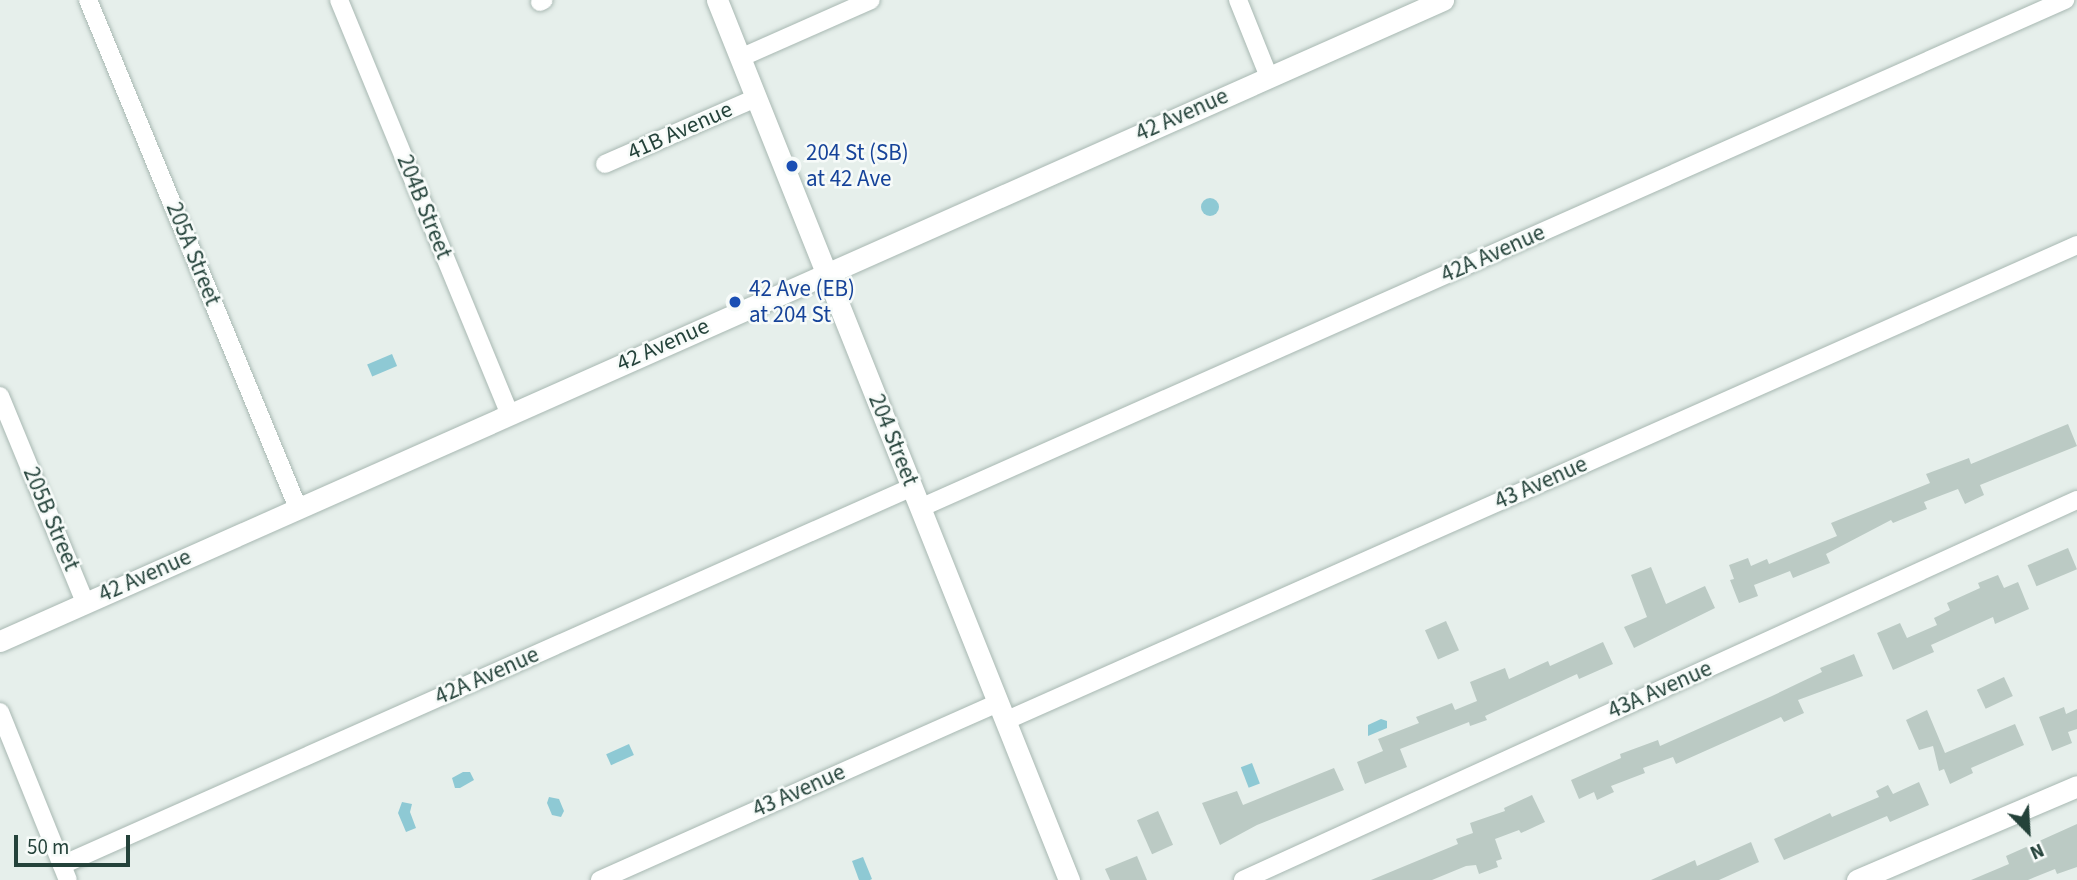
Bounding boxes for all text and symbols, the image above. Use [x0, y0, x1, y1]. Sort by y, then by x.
street label: 42 Avenue [1131, 82, 1233, 148]
street label: 41B Avenue [623, 96, 737, 166]
place label: 204 St (SB) at 42 Ave [806, 139, 909, 193]
street label: 204B Street [391, 151, 457, 263]
marker: 204 St (SB) at 42 Ave [784, 158, 800, 174]
street label: 205A Street [160, 198, 226, 310]
street label: 42A Avenue [1437, 219, 1549, 289]
place label: 42 Ave (EB) at 204 St [749, 275, 855, 329]
marker: 42 Ave (EB) at 204 St [727, 294, 743, 310]
street label: 42 Avenue [612, 312, 714, 378]
street label: 204 Street [862, 390, 924, 490]
street label: 43 Avenue [1490, 450, 1592, 516]
street label: 205B Street [17, 463, 85, 575]
street label: 42 Avenue [94, 543, 196, 609]
street label: 42A Avenue [431, 641, 543, 711]
street label: 43A Avenue [1604, 655, 1716, 725]
street label: 43 Avenue [748, 758, 850, 824]
north arrow [1993, 796, 2063, 866]
scale bar [18, 820, 133, 864]
text: 50 m [27, 832, 69, 862]
text: N [2025, 836, 2048, 866]

